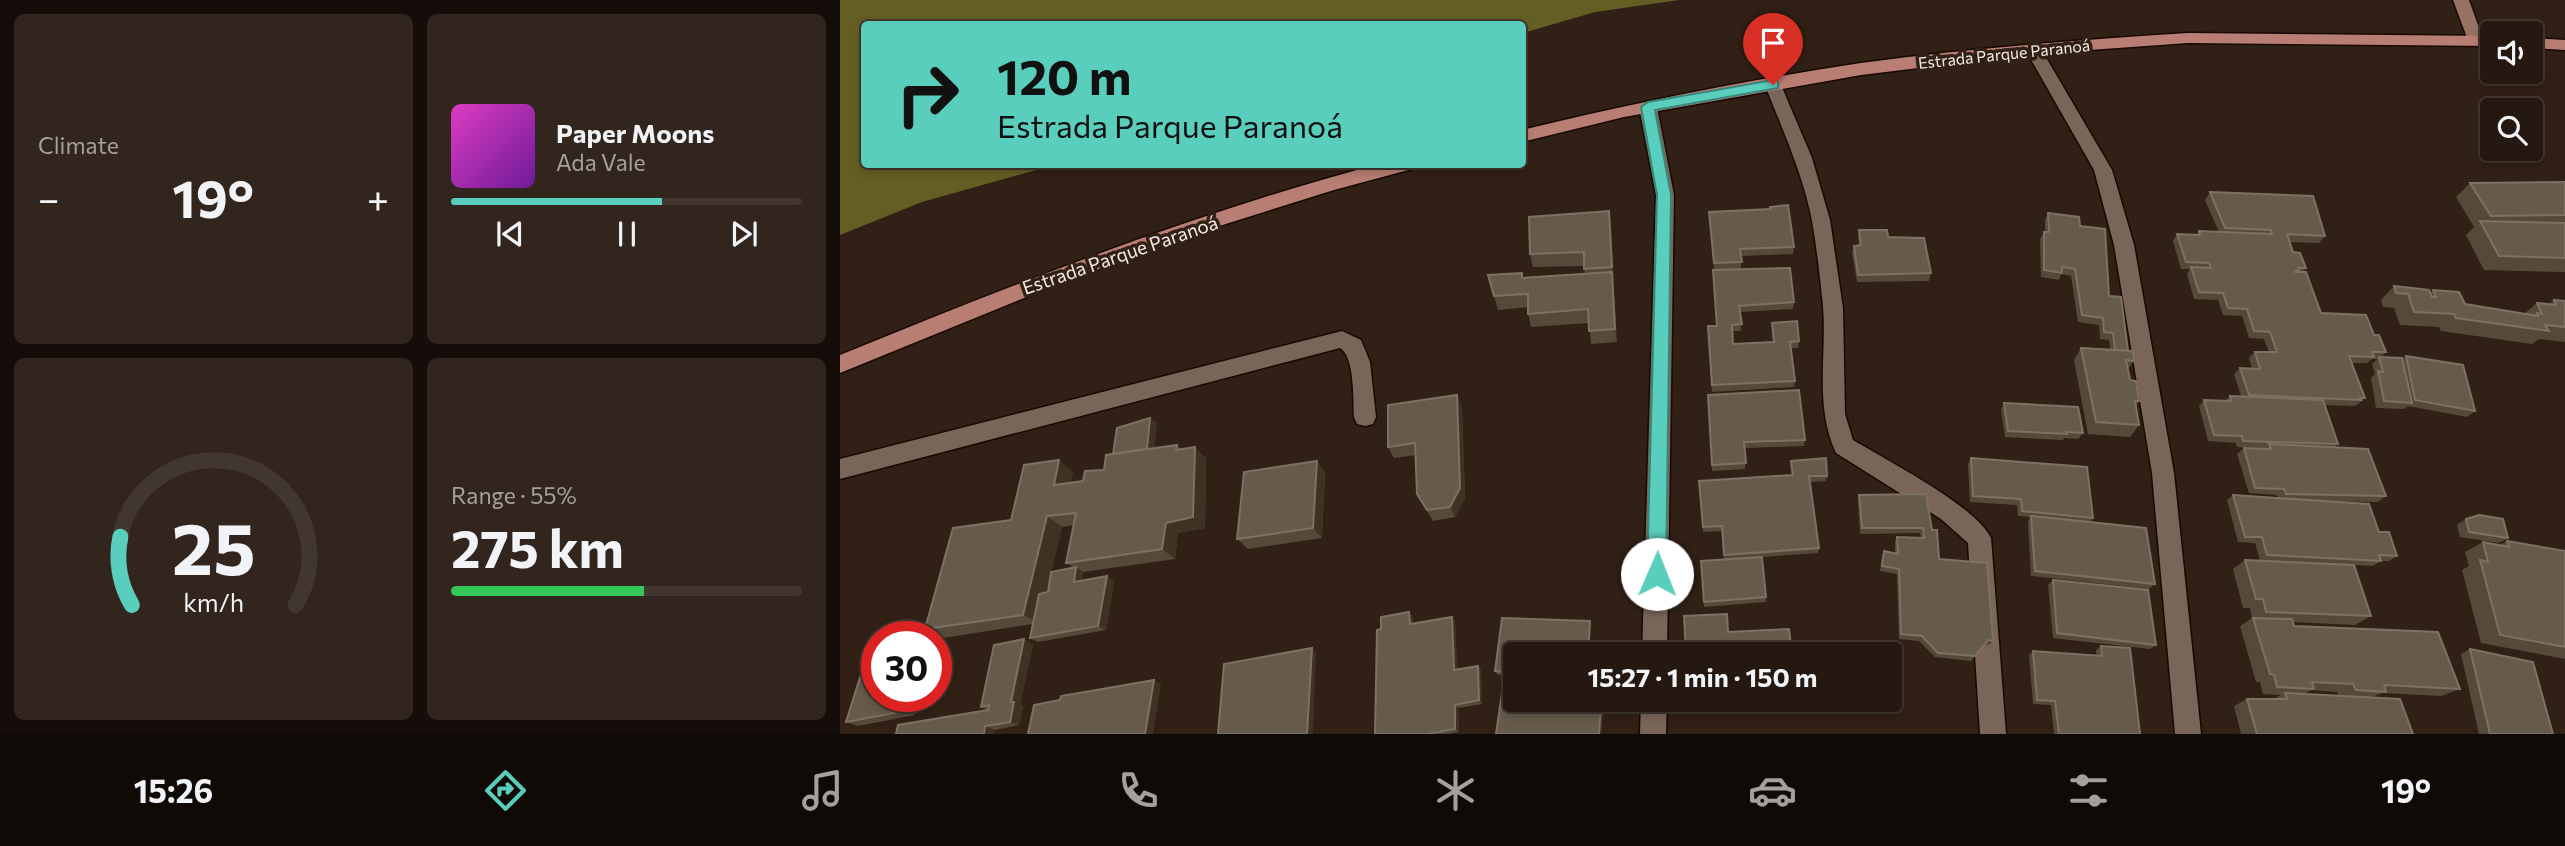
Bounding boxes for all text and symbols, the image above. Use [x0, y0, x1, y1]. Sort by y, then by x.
pin [1743, 13, 1803, 85]
map controls [2480, 21, 2543, 161]
button: sound [2480, 21, 2543, 84]
icon: arrive [1754, 24, 1792, 62]
street label: Estrada Parque Paranoá [1917, 35, 2091, 72]
text: 120 m [997, 45, 1131, 105]
icon: right [882, 49, 973, 140]
button: search [2480, 98, 2543, 161]
text: Estrada Parque Paranoá [997, 105, 1343, 145]
text: Paper Moons [556, 117, 714, 148]
text: Climate [38, 131, 119, 159]
text: Ada Vale [556, 148, 646, 176]
text: 19° [172, 165, 254, 229]
text: − [38, 174, 60, 221]
text: + [367, 174, 389, 221]
street label: Estrada Parque Paranoá [1019, 210, 1221, 299]
icon: previous [491, 215, 529, 253]
icon: pause [608, 215, 646, 253]
icon: next [725, 215, 763, 253]
text: Range · 55% [451, 481, 577, 509]
text: 25 [172, 501, 255, 590]
text: 275 km [451, 515, 624, 579]
position arrow [1620, 537, 1694, 611]
text: km/h [183, 587, 244, 617]
speed limit sign: 30 [861, 621, 952, 712]
text: 15:27 · 1 min · 150 m [1588, 661, 1817, 692]
icon: directions [481, 766, 530, 815]
icon: music [798, 766, 847, 815]
icon: phone [1114, 766, 1163, 815]
icon: climate [1431, 766, 1480, 815]
icon: car [1748, 766, 1797, 815]
icon: filters [2064, 766, 2113, 815]
text: 15:26 [134, 770, 213, 810]
text: 19° [2381, 770, 2431, 810]

